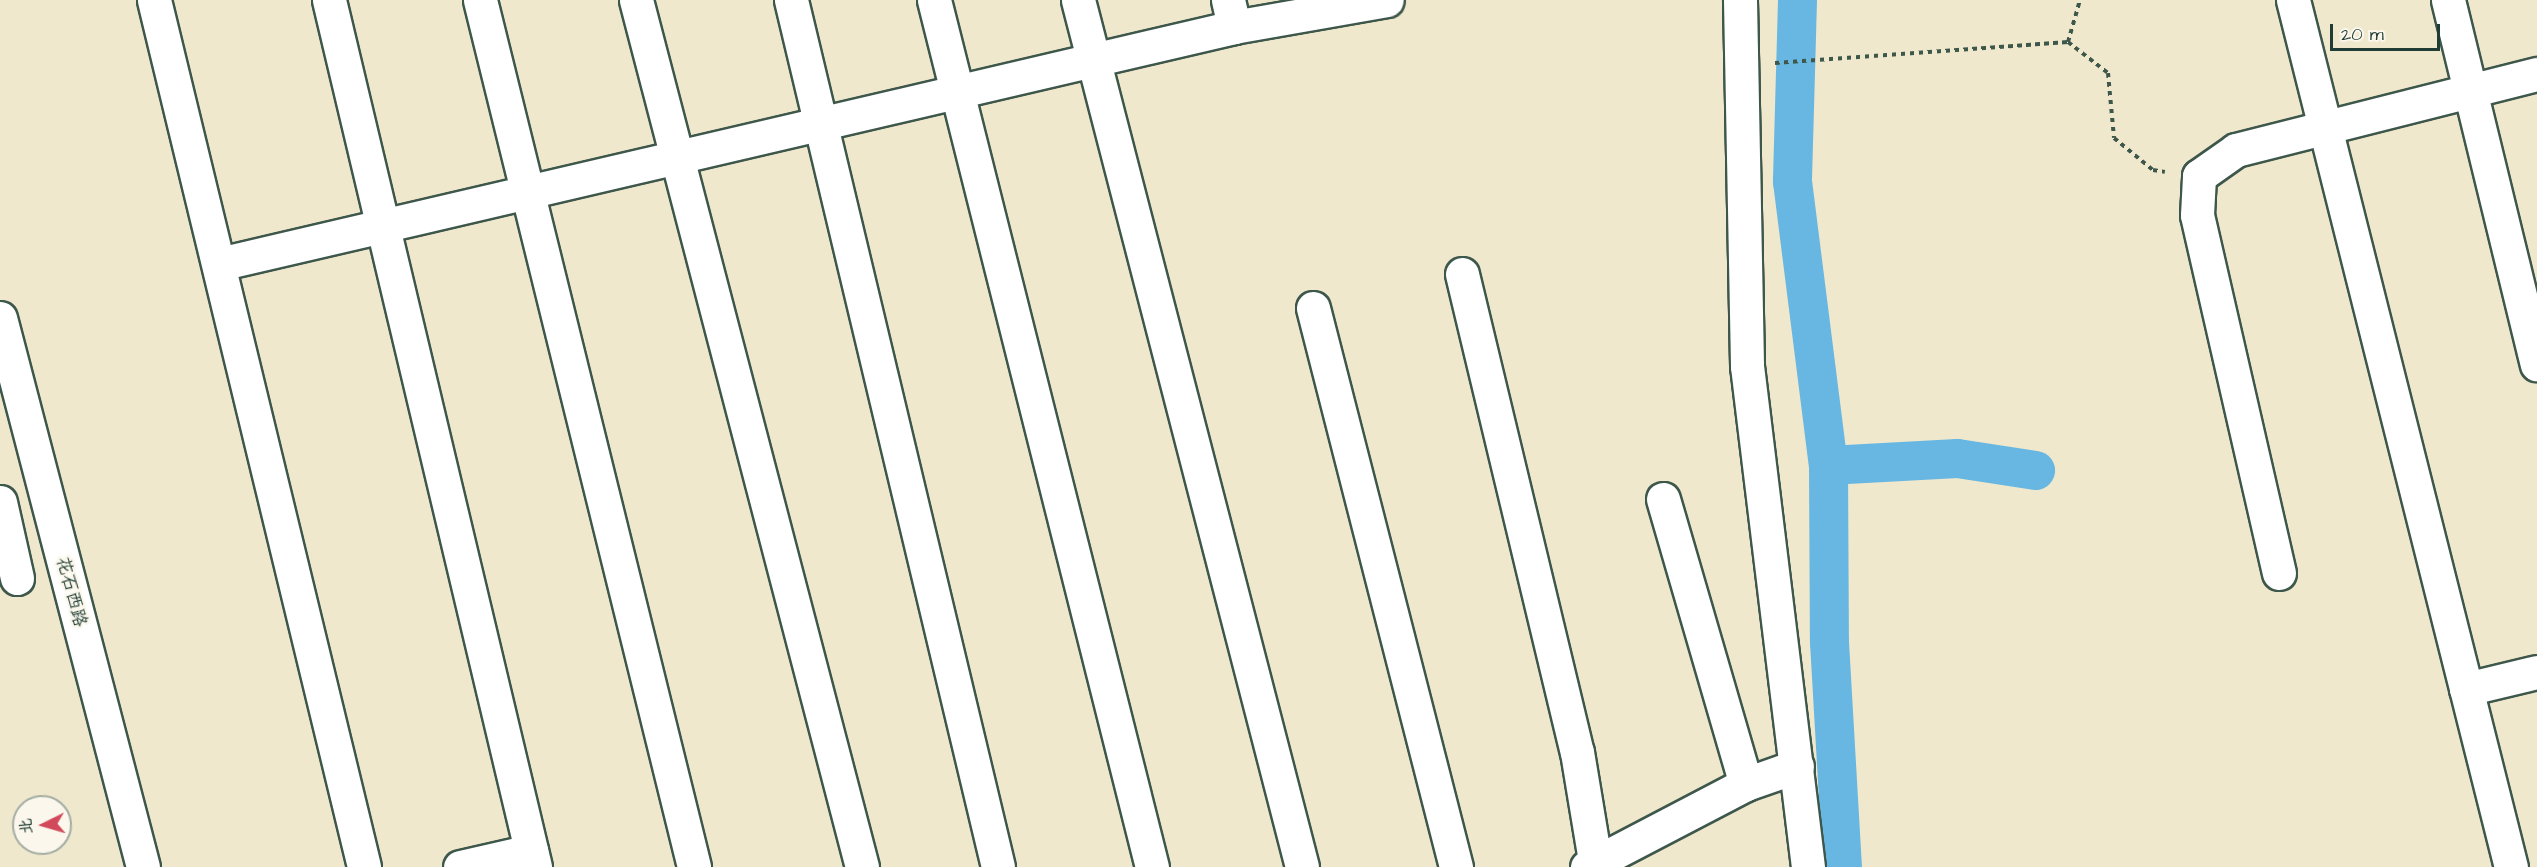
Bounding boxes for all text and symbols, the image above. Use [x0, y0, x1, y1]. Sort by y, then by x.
scale bar [2333, 12, 2442, 50]
text: 20 m [2341, 22, 2384, 47]
street label: 花石西路 [51, 554, 91, 630]
north arrow [12, 795, 72, 855]
text: 北 [14, 817, 38, 835]

